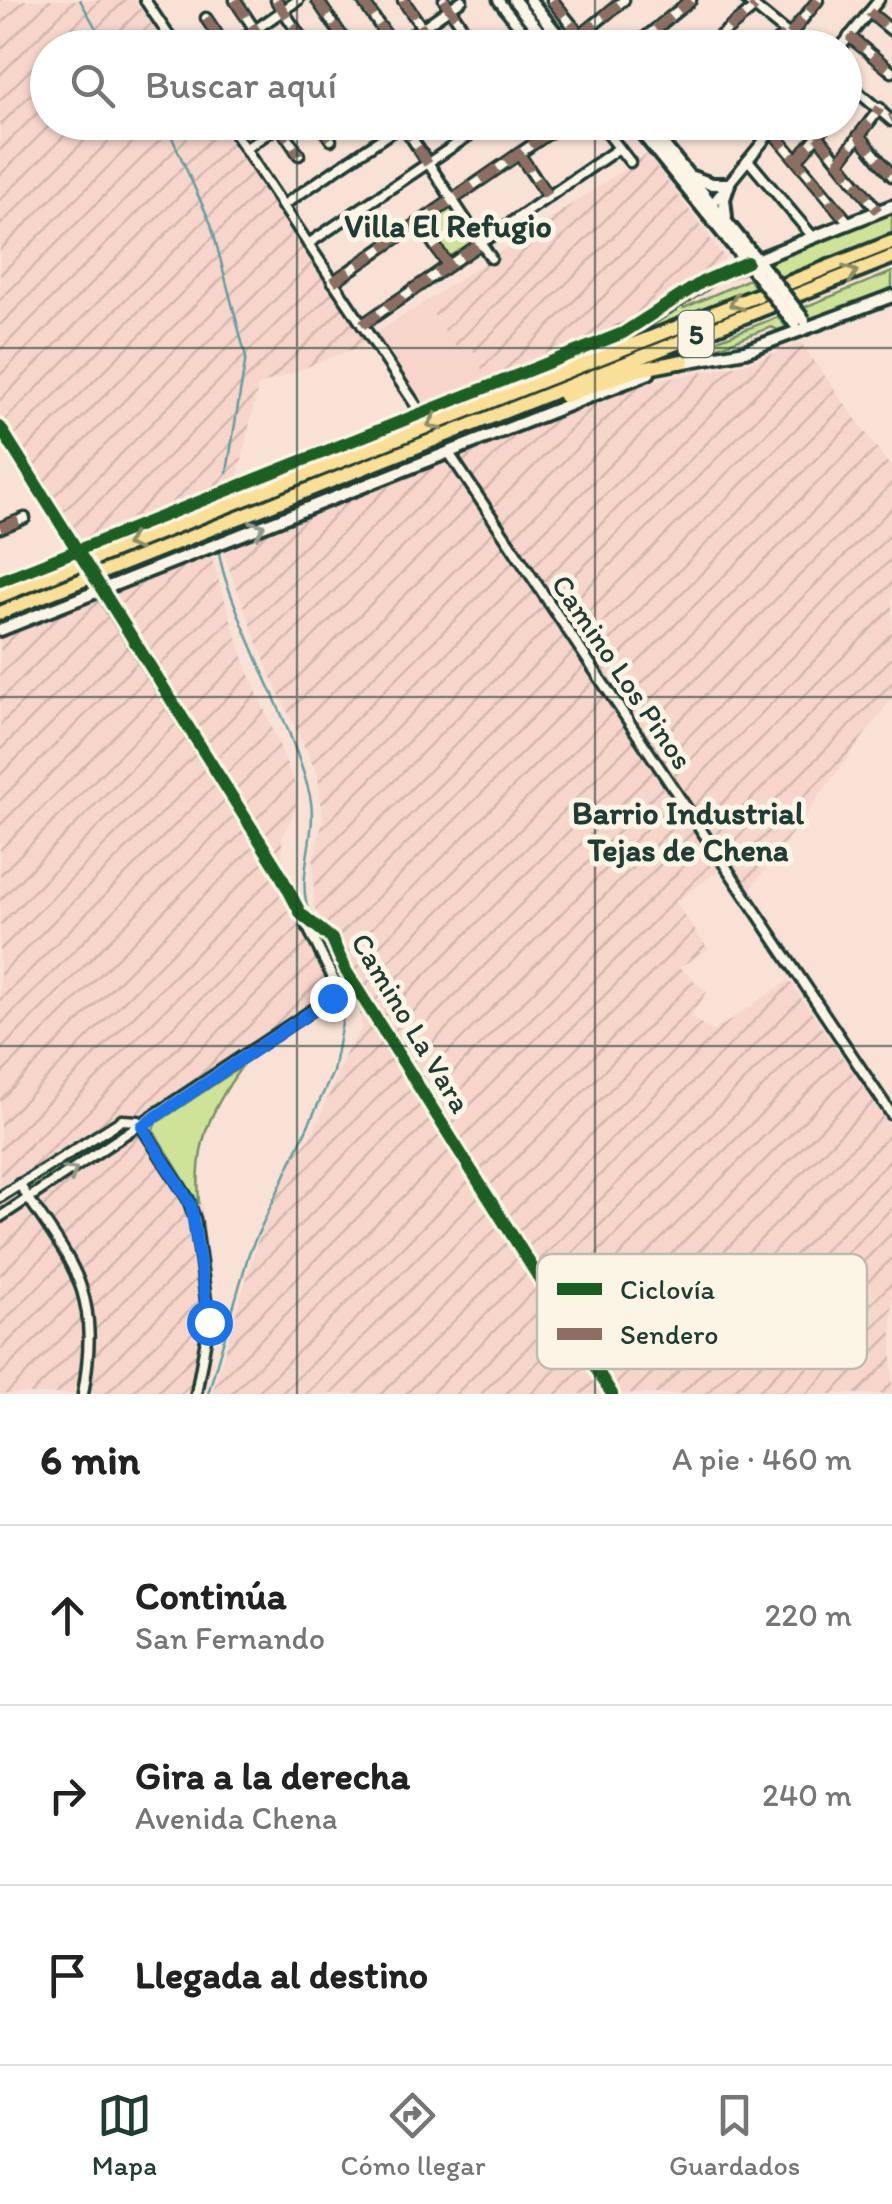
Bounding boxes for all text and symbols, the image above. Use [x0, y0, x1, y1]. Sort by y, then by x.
search box [30, 30, 862, 140]
icon: search [65, 58, 120, 113]
text: Buscar aquí [145, 62, 337, 108]
district label: Villa El Refugio [344, 207, 552, 245]
one-way arrow [841, 265, 859, 285]
one-way arrow [728, 292, 746, 312]
road number: 5 [678, 311, 714, 357]
one-way arrow [426, 412, 444, 432]
one-way arrow [248, 520, 265, 540]
one-way arrow [124, 532, 142, 552]
street label: Camino Los Pinos [544, 567, 701, 776]
district label: Barrio Industrial Tejas de Chena [572, 794, 805, 869]
street label: Camino La Vara [343, 926, 480, 1120]
route end [310, 976, 356, 1022]
one-way arrow [60, 1165, 78, 1184]
legend [537, 1254, 867, 1369]
text: Ciclovía [620, 1272, 716, 1306]
route start [187, 1300, 233, 1346]
text: Sendero [620, 1317, 719, 1351]
text: 6 min [40, 1434, 140, 1485]
text: A pie · 460 m [672, 1440, 852, 1478]
text: Continúa [135, 1573, 287, 1619]
icon: ahead [40, 1588, 95, 1643]
text: 220 m [765, 1596, 852, 1634]
text: San Fernando [135, 1619, 325, 1657]
text: Gira a la derecha [135, 1753, 410, 1799]
icon: right [40, 1768, 95, 1823]
text: 240 m [762, 1776, 852, 1814]
text: Avenida Chena [135, 1799, 337, 1837]
icon: arrive [40, 1948, 95, 2003]
text: Llegada al destino [135, 1952, 428, 1998]
tab: Mapa [92, 2088, 157, 2182]
tab: Cómo llegar [340, 2088, 485, 2182]
tab: Guardados [669, 2088, 800, 2182]

